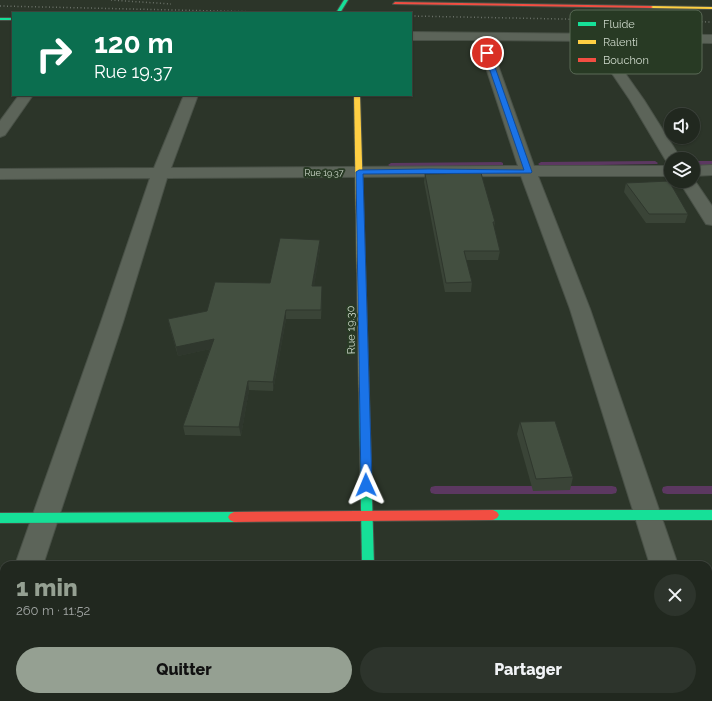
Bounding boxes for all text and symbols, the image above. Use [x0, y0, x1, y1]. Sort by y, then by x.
legend [570, 10, 702, 74]
text: Fluide [603, 18, 635, 31]
text: 120 m [94, 27, 174, 60]
icon: right [28, 28, 80, 80]
pin [470, 36, 504, 70]
text: Ralenti [603, 36, 638, 49]
icon: arrive [476, 42, 498, 64]
text: Bouchon [603, 54, 649, 67]
text: Rue 19.37 [94, 61, 172, 82]
map controls [664, 108, 700, 188]
button: sound [664, 108, 700, 144]
button: layers [664, 152, 700, 188]
street label: Rue 19.37 [304, 168, 344, 178]
street label: Rue 19.30 [344, 305, 358, 354]
position arrow [345, 464, 387, 506]
text: 1 min [16, 573, 78, 602]
button: close [654, 574, 696, 616]
text: 260 m · 11:52 [16, 603, 90, 618]
button: Quitter [16, 647, 352, 693]
button: Partager [360, 647, 696, 693]

